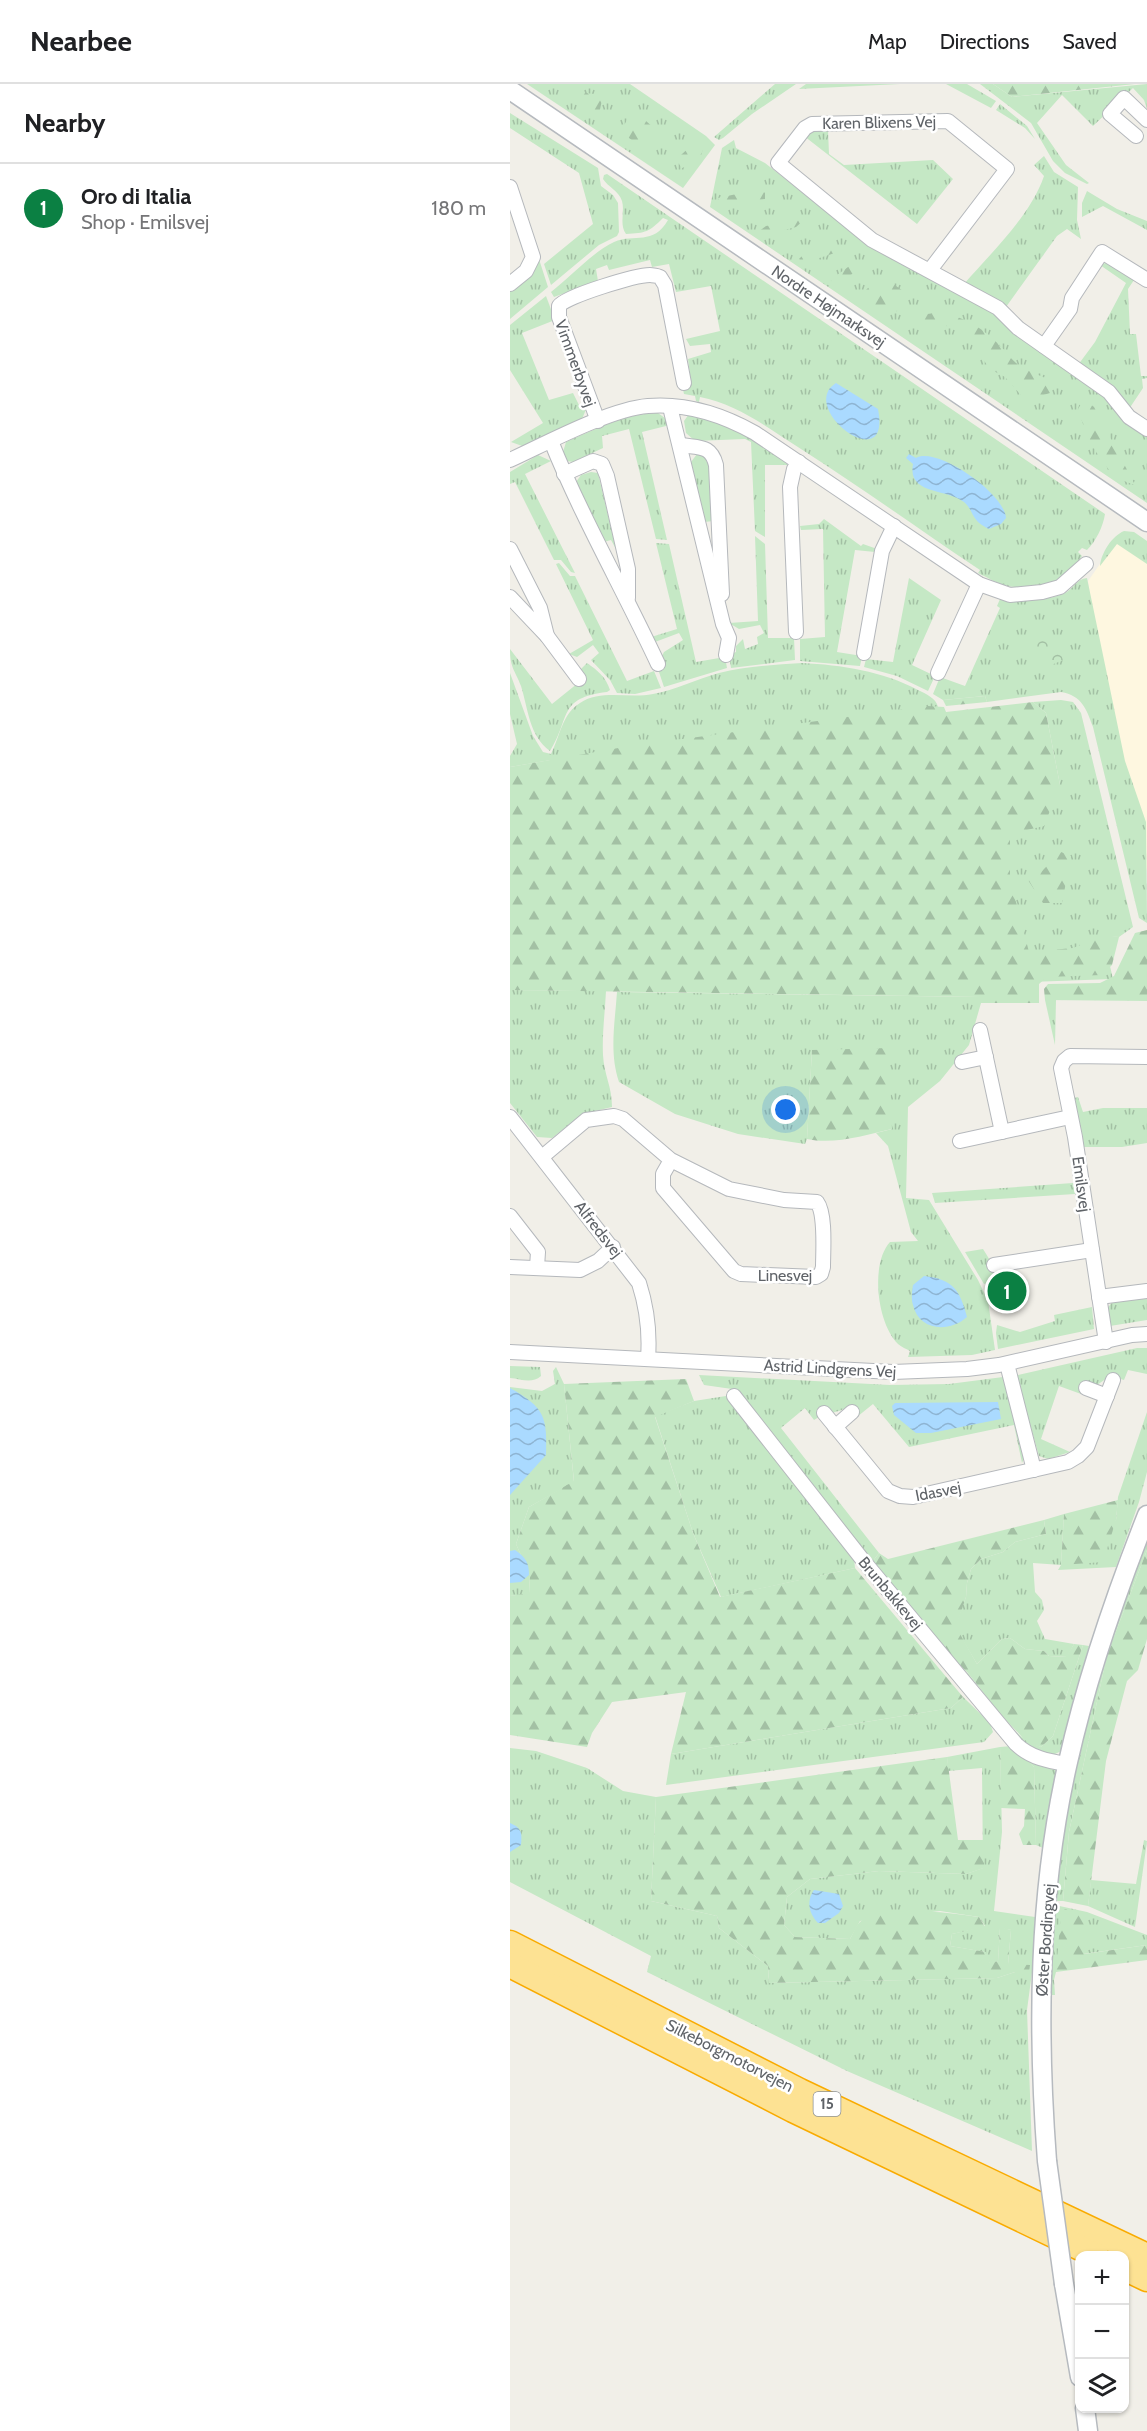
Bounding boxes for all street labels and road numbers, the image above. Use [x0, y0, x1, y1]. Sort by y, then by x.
street label: Karen Blixens Vej [822, 112, 936, 133]
street label: Nordre Højmarksvej [768, 261, 889, 352]
street label: Vimmerbyvej [551, 317, 600, 409]
street label: Emilsvej [1068, 1155, 1095, 1213]
street label: Alfredsvej [571, 1197, 627, 1261]
street label: Linesvej [758, 1266, 812, 1285]
street label: Astrid Lindgrens Vej [763, 1356, 897, 1381]
street label: Idasvej [914, 1478, 963, 1505]
street label: Brunbakkevej [854, 1553, 927, 1634]
street label: Øster Bordingvej [1032, 1883, 1059, 1997]
street label: Silkeborgmotorvejen [663, 2015, 797, 2096]
road number: 15 [814, 2092, 840, 2116]

